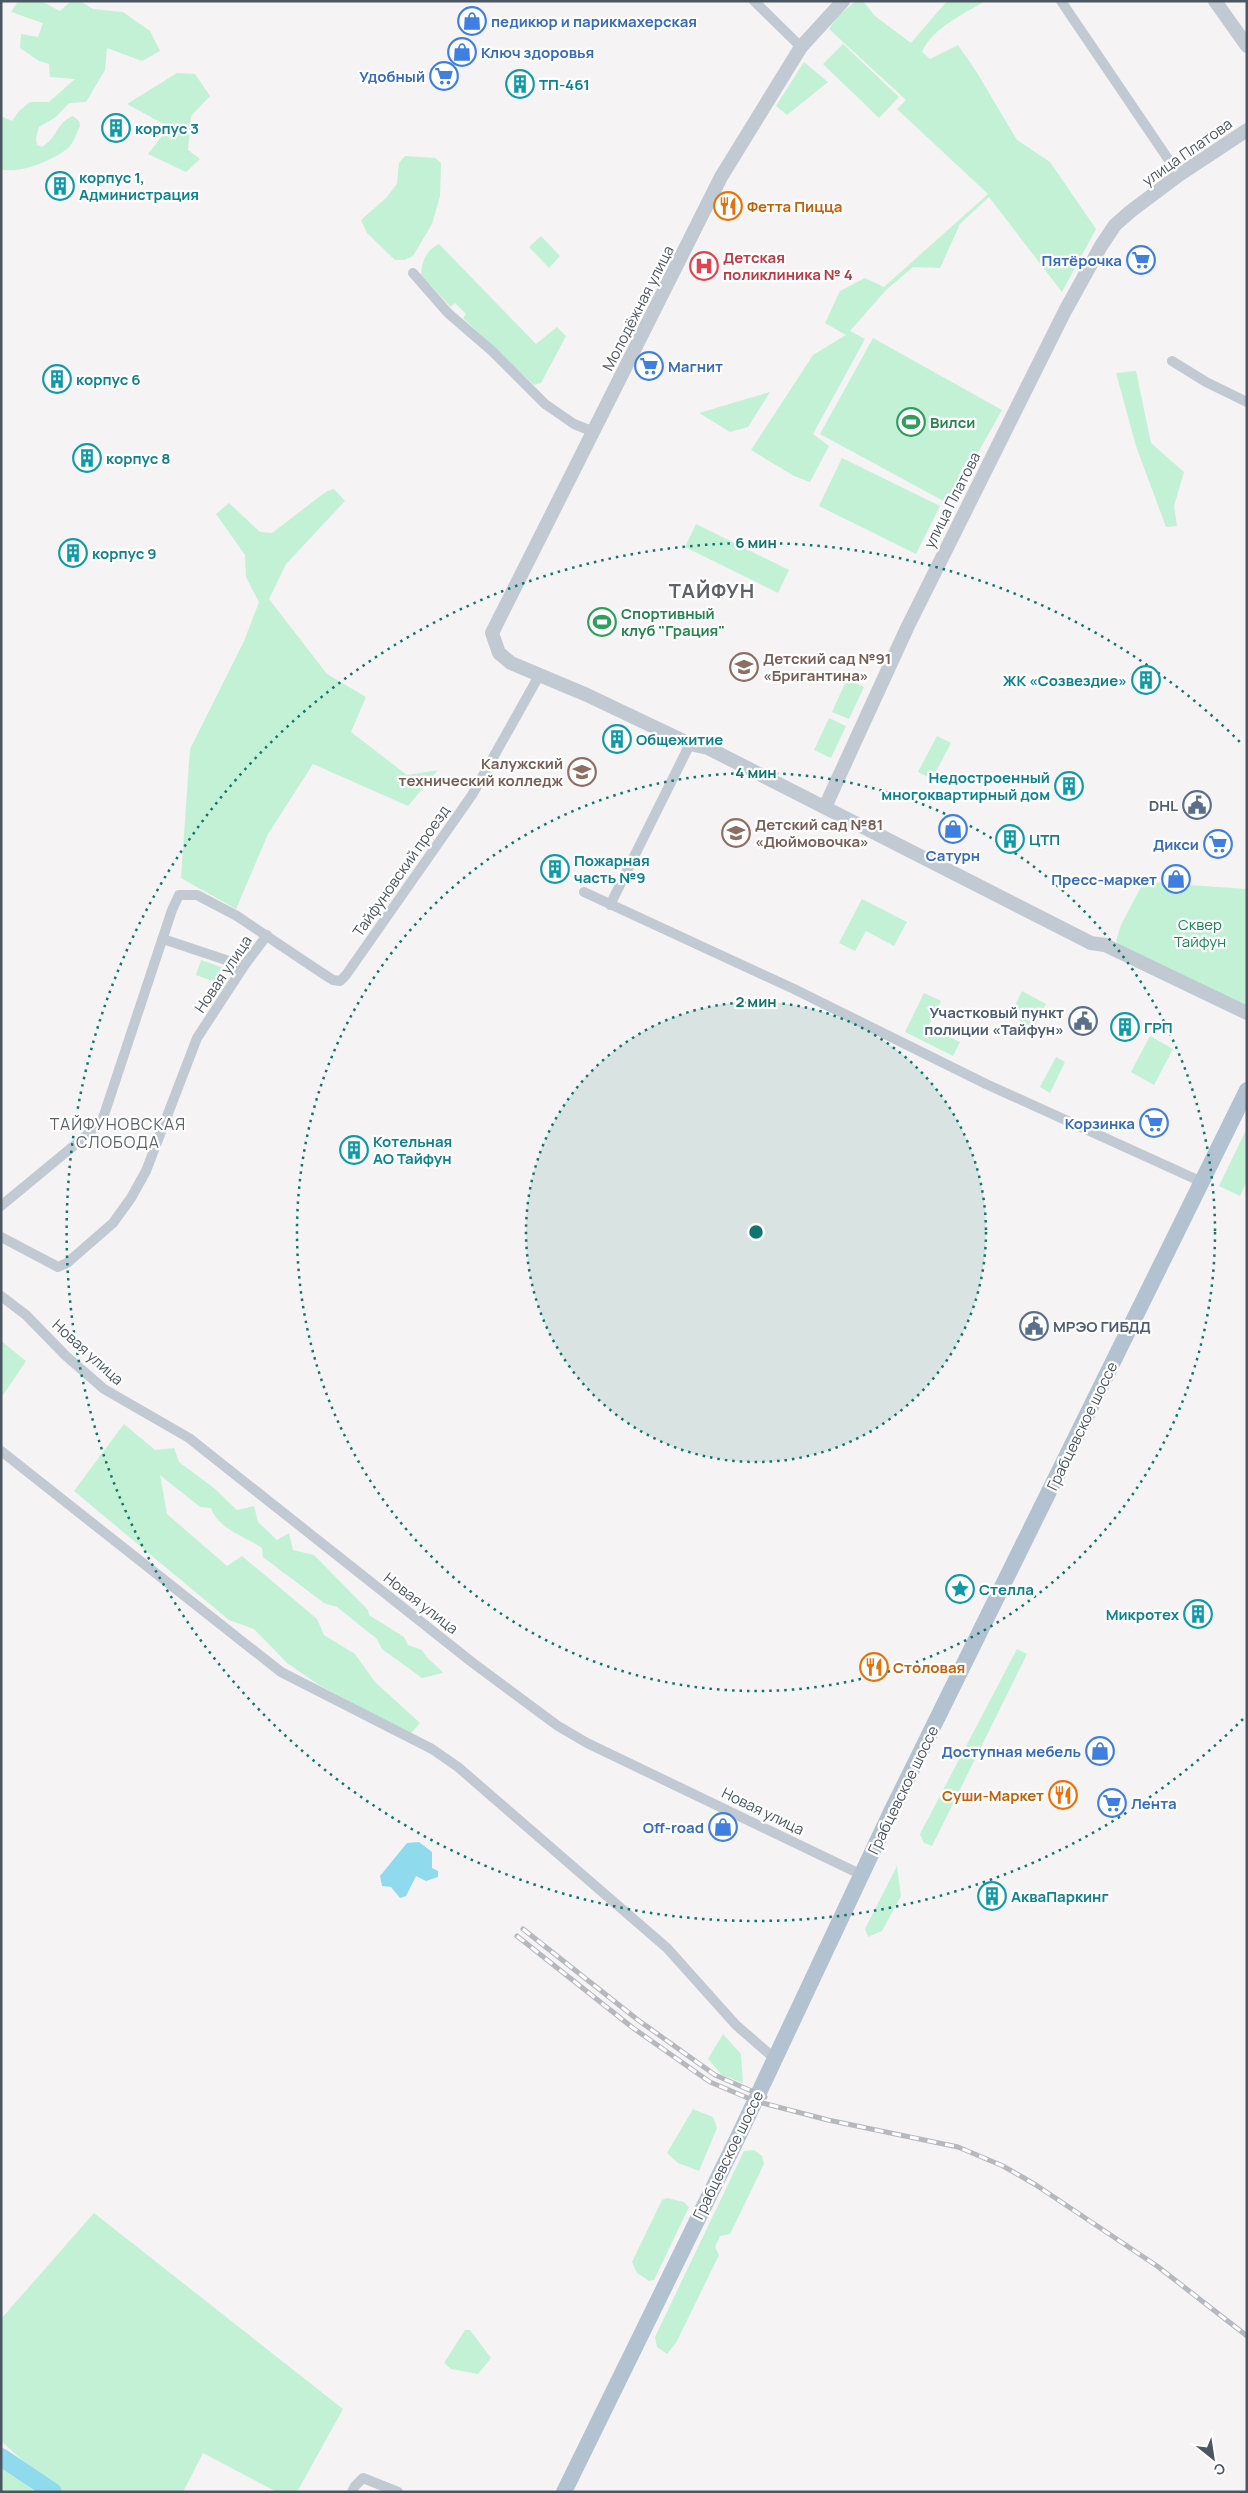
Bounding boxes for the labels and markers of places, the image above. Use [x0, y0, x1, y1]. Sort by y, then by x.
shop icon: педикюр и парикмахерская [457, 6, 487, 36]
place label: педикюр и парикмахерская [491, 11, 697, 32]
shop icon: Ключ здоровья [447, 37, 477, 67]
place label: Ключ здоровья [481, 42, 594, 63]
supermarket icon: Удобный [429, 61, 459, 91]
place label: Удобный [359, 66, 425, 87]
building icon: ТП-461 [505, 69, 535, 99]
place label: ТП-461 [539, 74, 590, 95]
building icon: корпус 3 [101, 113, 131, 143]
place label: корпус 3 [135, 118, 199, 139]
place label: корпус 1, Администрация [79, 167, 199, 205]
building icon: корпус 1, Администрация [45, 171, 75, 201]
restaurant icon: Фетта Пицца [713, 191, 743, 221]
place label: Фетта Пицца [747, 196, 842, 217]
supermarket icon: Пятёрочка [1126, 245, 1156, 275]
place label: Детская поликлиника № 4 [723, 247, 853, 285]
place label: Пятёрочка [1042, 250, 1122, 271]
hospital icon: Детская поликлиника № 4 [689, 251, 719, 281]
supermarket icon: Магнит [634, 351, 664, 381]
place label: Магнит [668, 356, 723, 377]
building icon: корпус 6 [42, 364, 72, 394]
place label: корпус 6 [76, 369, 141, 390]
sports icon: Вилси [896, 407, 926, 437]
place label: Вилси [930, 412, 975, 433]
building icon: корпус 8 [72, 443, 102, 473]
place label: корпус 8 [106, 448, 170, 469]
building icon: корпус 9 [58, 538, 88, 568]
place label: корпус 9 [92, 543, 157, 564]
place label: Спортивный клуб "Грация" [621, 603, 725, 641]
sports icon: Спортивный клуб "Грация" [587, 607, 617, 637]
place label: Детский сад №91 «Бригантина» [763, 648, 891, 686]
school or university icon: Детский сад №91 «Бригантина» [729, 652, 759, 682]
building icon: ЖК «Созвездие» [1131, 665, 1161, 695]
place label: ЖК «Созвездие» [1003, 670, 1127, 691]
building icon: Общежитие [602, 724, 632, 754]
place label: Общежитие [636, 729, 723, 750]
place label: Калужский технический колледж [399, 753, 564, 791]
school or university icon: Калужский технический колледж [567, 757, 597, 787]
place label: Недостроенный многоквартирный дом [881, 767, 1050, 805]
building icon: Недостроенный многоквартирный дом [1054, 771, 1084, 801]
public building icon: DHL [1182, 790, 1212, 820]
place label: DHL [1149, 795, 1178, 816]
place label: Детский сад №81 «Дюймовочка» [755, 814, 883, 852]
shop icon: Сатурн [938, 814, 968, 844]
school or university icon: Детский сад №81 «Дюймовочка» [721, 818, 751, 848]
building icon: ЦТП [995, 824, 1025, 854]
place label: ЦТП [1029, 829, 1060, 850]
supermarket icon: Дикси [1203, 829, 1233, 859]
place label: Дикси [1153, 834, 1199, 855]
place label: Сатурн [926, 845, 980, 866]
place label: Пожарная часть №9 [574, 850, 650, 888]
building icon: Пожарная часть №9 [540, 854, 570, 884]
shop icon: Пресс-маркет [1161, 864, 1191, 894]
place label: Пресс-маркет [1051, 869, 1157, 890]
place label: Участковый пункт полиции «Тайфун» [924, 1002, 1064, 1040]
public building icon: Участковый пункт полиции «Тайфун» [1068, 1006, 1098, 1036]
building icon: ГРП [1110, 1012, 1140, 1042]
place label: ГРП [1144, 1017, 1173, 1038]
supermarket icon: Корзинка [1139, 1108, 1169, 1138]
place label: Корзинка [1065, 1113, 1135, 1134]
place label: Котельная АО Тайфун [373, 1131, 452, 1169]
building icon: Котельная АО Тайфун [339, 1135, 369, 1165]
centre of rings [747, 1223, 765, 1241]
public building icon: МРЭО ГИБДД [1019, 1311, 1049, 1341]
place label: МРЭО ГИБДД [1053, 1316, 1151, 1337]
place icon: Стелла [945, 1574, 975, 1604]
place label: Стелла [979, 1579, 1034, 1600]
building icon: Микротех [1183, 1599, 1213, 1629]
place label: Микротех [1106, 1604, 1180, 1625]
restaurant icon: Столовая [859, 1652, 889, 1682]
place label: Столовая [893, 1657, 965, 1678]
shop icon: Доступная мебель [1085, 1736, 1115, 1766]
place label: Доступная мебель [941, 1741, 1081, 1762]
restaurant icon: Суши-Маркет [1048, 1780, 1078, 1810]
place label: Суши-Маркет [942, 1785, 1044, 1806]
supermarket icon: Лента [1097, 1788, 1127, 1818]
place label: Лента [1131, 1793, 1177, 1814]
shop icon: Off-road [708, 1812, 738, 1842]
place label: Off-road [643, 1817, 704, 1838]
building icon: АкваПаркинг [977, 1881, 1007, 1911]
place label: АкваПаркинг [1011, 1886, 1109, 1907]

